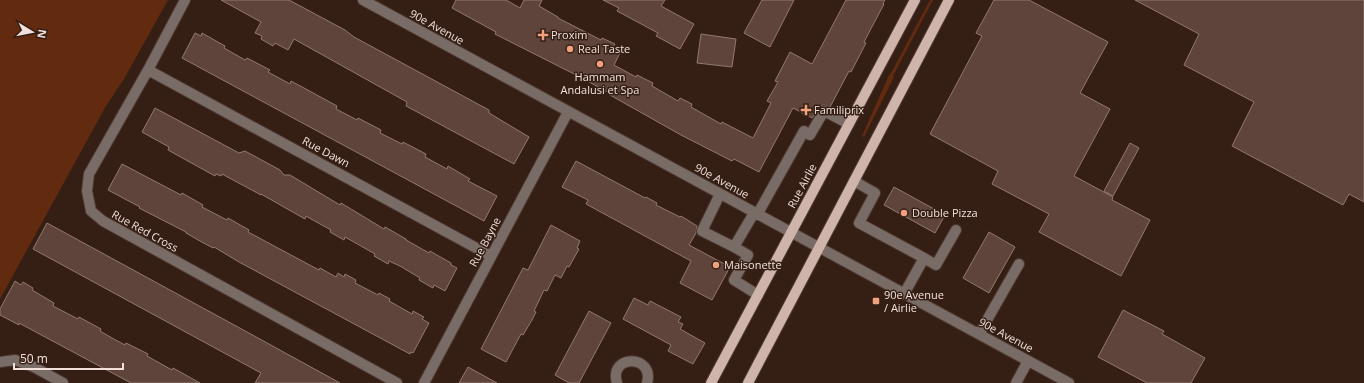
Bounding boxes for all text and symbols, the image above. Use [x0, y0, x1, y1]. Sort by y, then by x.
street label: 90e Avenue [407, 5, 467, 48]
north arrow [12, 12, 52, 52]
place label: Proxim [551, 27, 587, 42]
text: N [34, 28, 51, 40]
marker: Proxim [538, 30, 548, 40]
place label: Real Taste [578, 41, 630, 56]
marker: Real Taste [565, 44, 575, 54]
marker: Hammam Andalusi et Spa [595, 59, 605, 69]
place label: Hammam Andalusi et Spa [561, 69, 639, 97]
place label: Familiprix [814, 102, 864, 117]
marker: Familiprix [801, 105, 811, 115]
street label: Rue Dawn [300, 133, 353, 170]
street label: 90e Avenue [692, 159, 752, 202]
street label: Rue Airlie [784, 161, 820, 211]
place label: Double Pizza [912, 205, 978, 220]
street label: Rue Red Cross [109, 206, 181, 255]
marker: Double Pizza [899, 208, 909, 218]
street label: Rue Bayne [465, 214, 504, 269]
place label: Maisonette [724, 257, 782, 272]
marker: Maisonette [711, 260, 721, 270]
place label: 90e Avenue / Airlie [884, 287, 944, 315]
marker: 90e Avenue / Airlie [871, 296, 881, 306]
street label: 90e Avenue [976, 314, 1036, 355]
scale bar [14, 345, 123, 371]
text: 50 m [20, 350, 48, 367]

